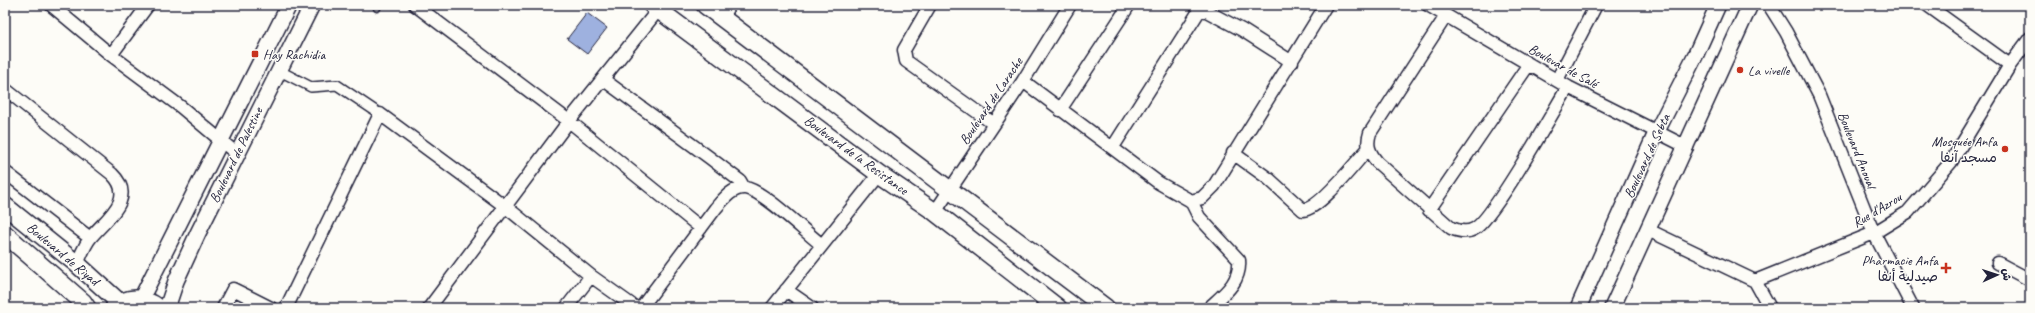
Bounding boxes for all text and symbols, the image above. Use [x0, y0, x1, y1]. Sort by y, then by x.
street label: Boulevar de Salé [1525, 40, 1603, 93]
place label: Hay Rachidia [263, 46, 326, 63]
marker: Hay Rachidia [250, 49, 260, 59]
street label: Boulevard de Larache [956, 53, 1027, 148]
place label: La vivelle [1748, 62, 1791, 79]
marker: La vivelle [1735, 65, 1745, 75]
street label: Boulevard de Palestine [206, 103, 267, 205]
street label: Boulevard Anoual [1834, 109, 1881, 193]
street label: Boulevard de Sebta [1620, 111, 1674, 201]
street label: Boulevard de la Resistance [801, 112, 912, 199]
place label: Mosquée Anfa مسجد آنفا [1931, 133, 1998, 166]
marker: Mosquée Anfa مسجد آنفا [2000, 144, 2010, 154]
street label: Rue d'Azrou [1849, 188, 1905, 231]
street label: Boulevard de Riyad [23, 219, 104, 291]
place label: Pharmacie Anfa صيدلية أنفا [1862, 252, 1939, 285]
north arrow [1977, 255, 2017, 295]
marker: Pharmacie Anfa صيدلية أنفا [1941, 263, 1951, 273]
text: ش [2000, 268, 2014, 281]

